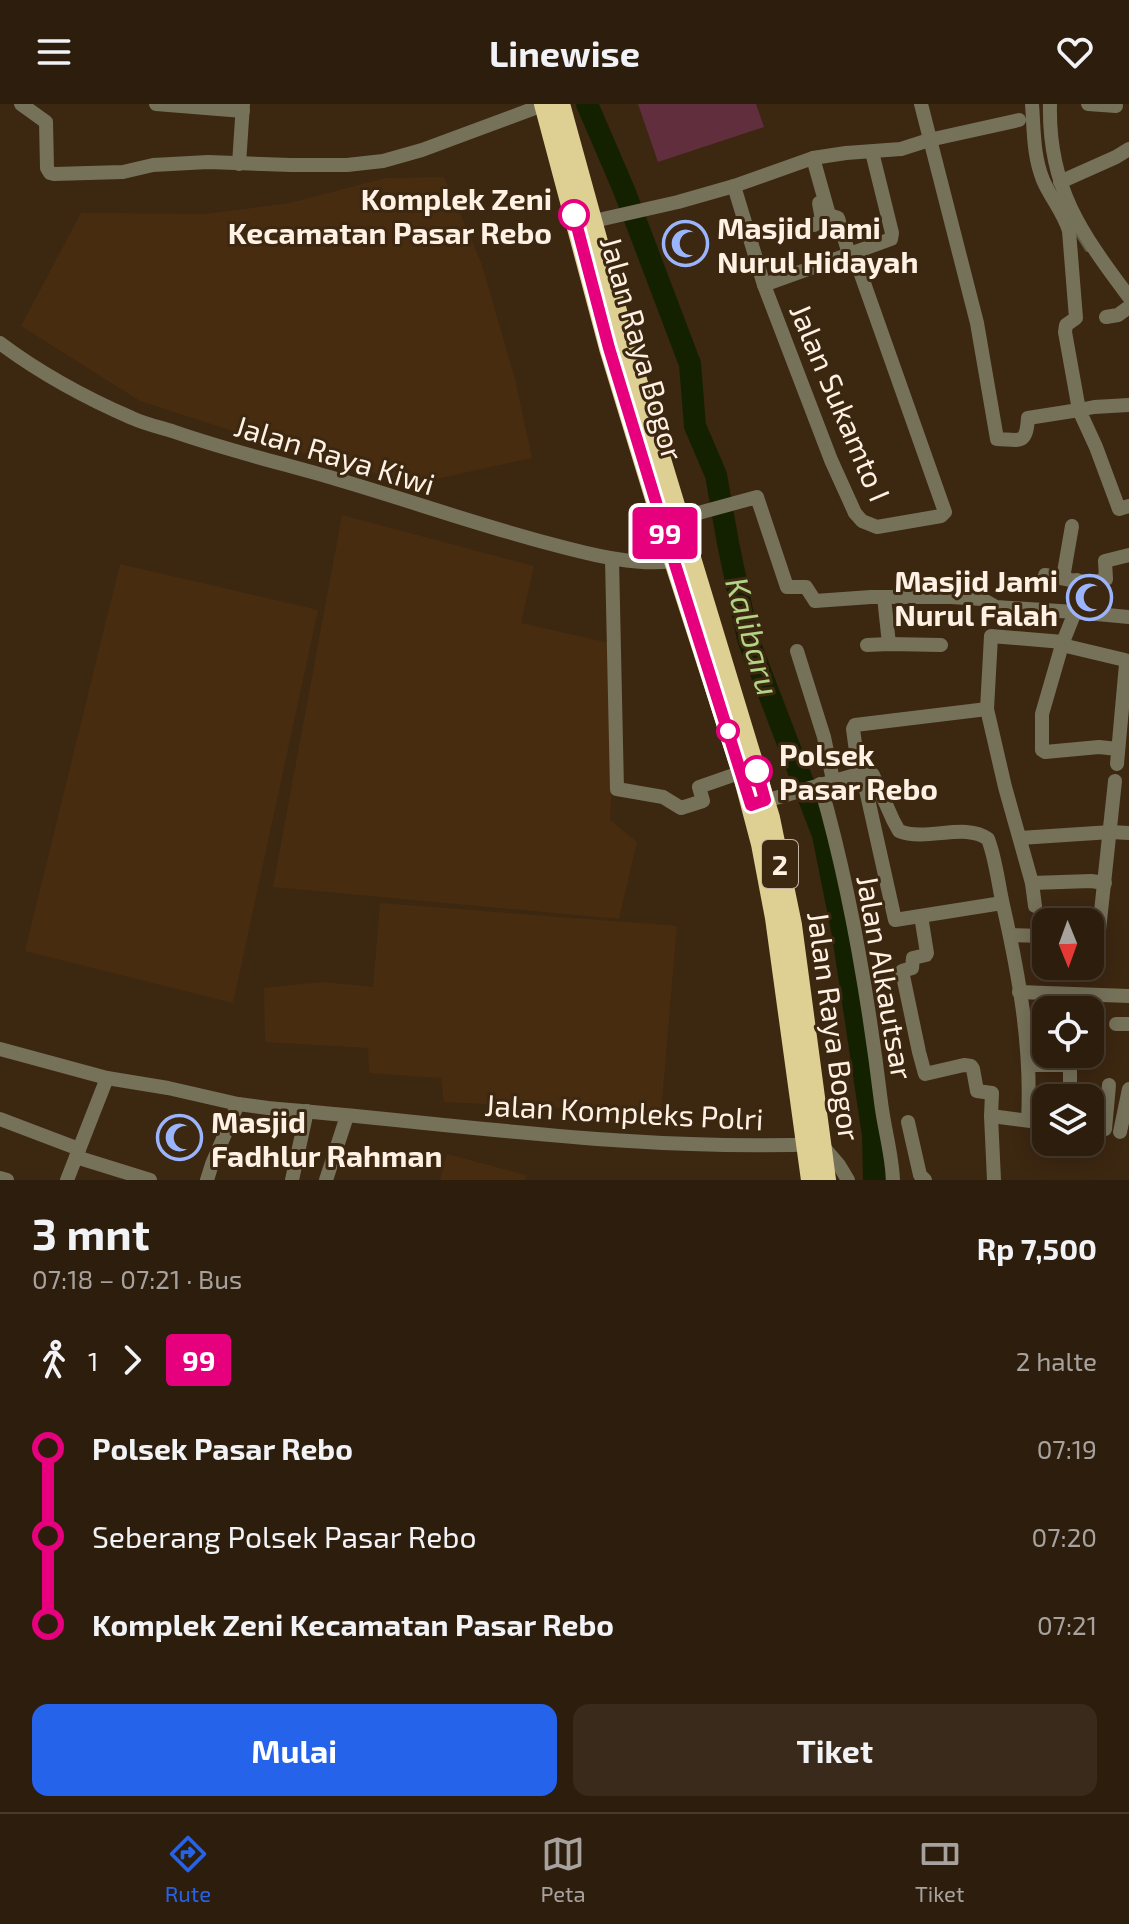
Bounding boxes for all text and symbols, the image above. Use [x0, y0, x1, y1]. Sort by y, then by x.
icon: menu [32, 30, 76, 74]
icon: heart [1053, 30, 1097, 74]
text: Linewise [489, 31, 640, 74]
place label: Komplek Zeni Kecamatan Pasar Rebo [228, 180, 552, 250]
marker: Komplek Zeni Kecamatan Pasar Rebo [559, 200, 589, 230]
place label: Masjid Jami Nurul Hidayah [717, 209, 919, 280]
mosque icon: Masjid Jami Nurul Hidayah [662, 220, 710, 268]
street label: Jalan Raya Bogor [594, 232, 692, 464]
street label: Jalan Sukamto I [783, 298, 899, 506]
street label: Jalan Raya Kiwi [231, 406, 439, 502]
line badge: 99 [629, 507, 701, 559]
text: 99 [648, 516, 682, 550]
place label: Masjid Jami Nurul Falah [894, 562, 1058, 632]
water label: Kalibaru [719, 572, 789, 700]
mosque icon: Masjid Jami Nurul Falah [1065, 573, 1113, 621]
unlabelled marker [717, 720, 739, 742]
place label: Polsek Pasar Rebo [779, 736, 938, 806]
marker: Polsek Pasar Rebo [742, 756, 772, 786]
road number: 2 [762, 840, 798, 888]
street label: Jalan Alkautsar [850, 872, 922, 1082]
north arrow [1032, 908, 1104, 980]
map controls [1032, 908, 1104, 1156]
street label: Jalan Raya Bogor [801, 909, 869, 1143]
button: locate [1032, 996, 1104, 1068]
button: layers [1032, 1084, 1104, 1156]
street label: Jalan Kompleks Polri [484, 1086, 764, 1136]
place label: Masjid Fadhlur Rahman [211, 1103, 443, 1173]
mosque icon: Masjid Fadhlur Rahman [156, 1114, 204, 1162]
text: 3 mnt [32, 1206, 150, 1259]
text: Rp 7,500 [977, 1230, 1097, 1266]
text: 07:18 – 07:21 · Bus [32, 1263, 242, 1294]
icon: walk [32, 1338, 76, 1382]
icon: forward [110, 1338, 154, 1382]
text: 99 [182, 1343, 215, 1377]
text: 1 [88, 1345, 98, 1376]
text: 2 halte [1016, 1345, 1097, 1376]
text: Polsek Pasar Rebo [92, 1430, 353, 1466]
text: 07:19 [1037, 1433, 1097, 1464]
text: Seberang Polsek Pasar Rebo [92, 1518, 476, 1554]
text: 07:20 [1032, 1521, 1097, 1552]
text: Komplek Zeni Kecamatan Pasar Rebo [92, 1606, 614, 1642]
text: 07:21 [1037, 1609, 1097, 1640]
button: Mulai [32, 1704, 557, 1796]
button: Tiket [573, 1704, 1097, 1796]
tab: Rute [165, 1832, 211, 1906]
tab: Peta [540, 1832, 586, 1906]
tab: Tiket [915, 1832, 964, 1906]

